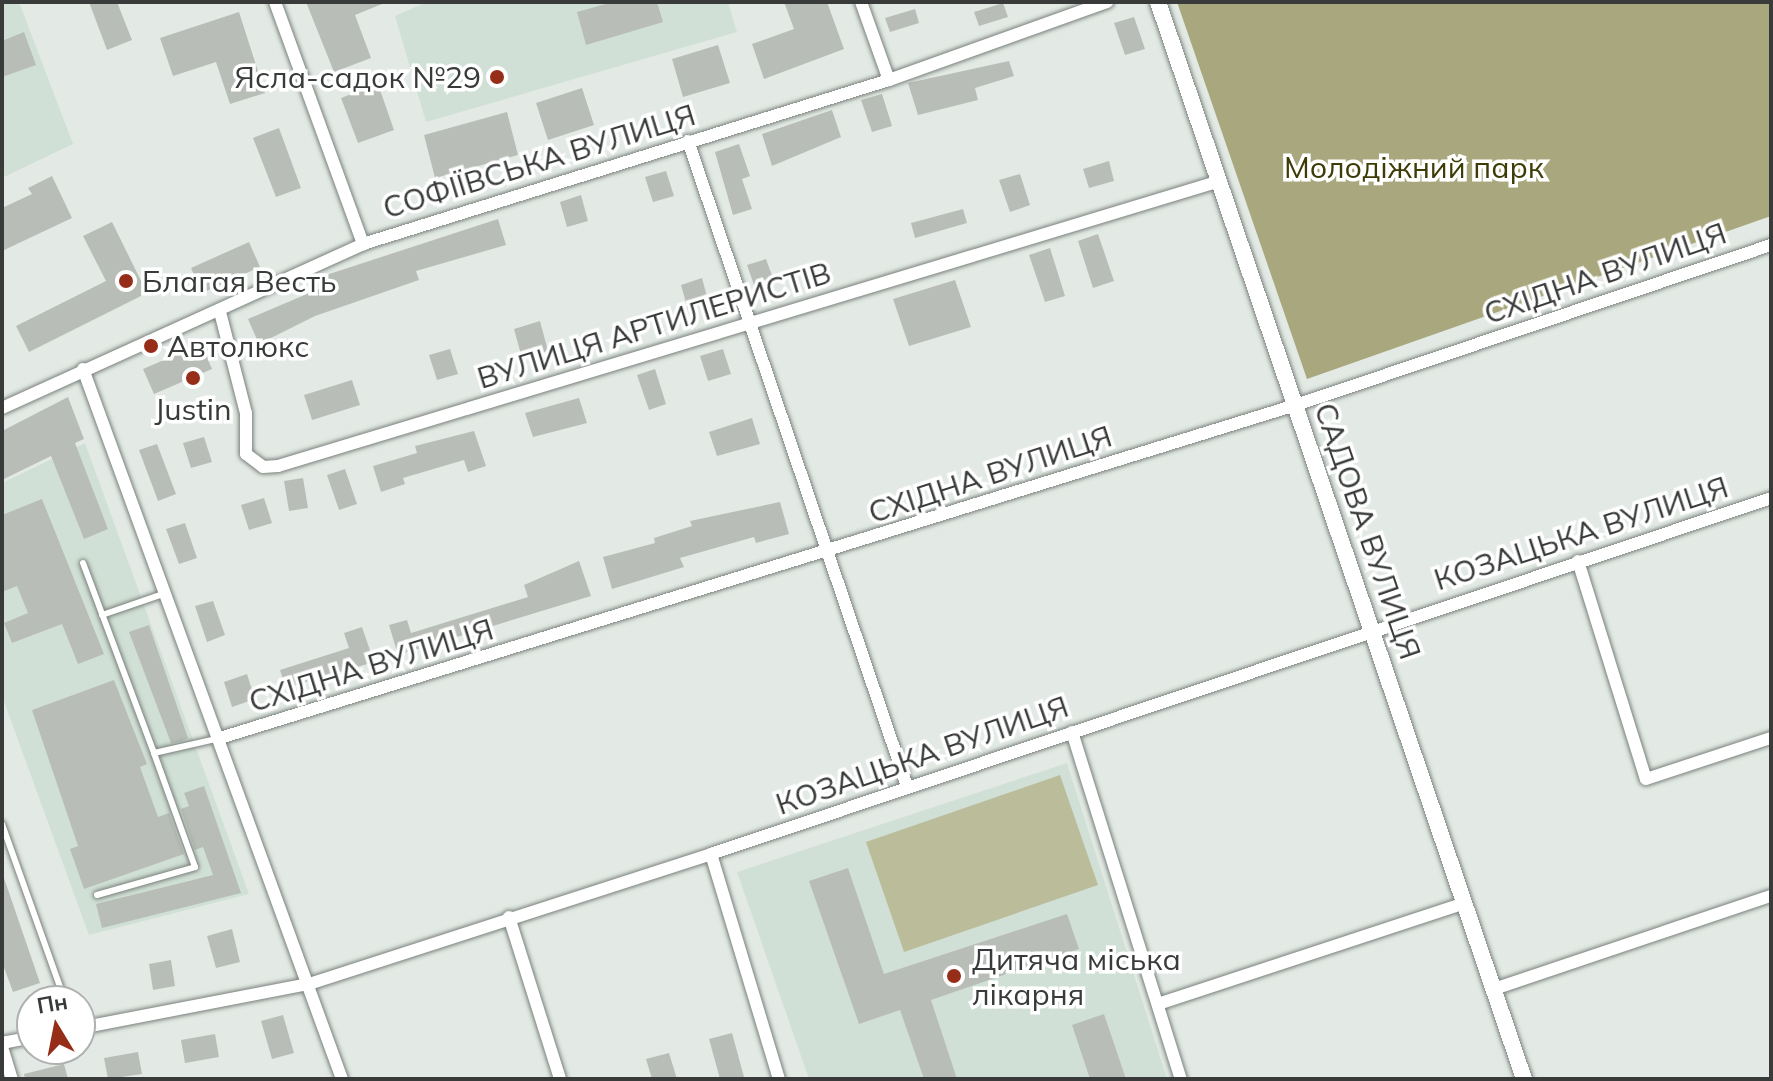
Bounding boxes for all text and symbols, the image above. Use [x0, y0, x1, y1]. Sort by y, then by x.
place label: Ясла-садок №29 [234, 59, 481, 95]
marker: Ясла-садок №29 [488, 68, 506, 86]
street label: СОФІЇВСЬКА ВУЛИЦЯ [379, 96, 699, 226]
park label: Молодіжний парк [1284, 149, 1544, 185]
street label: СХІДНА ВУЛИЦЯ [1479, 215, 1731, 331]
street label: ВУЛИЦЯ АРТИЛЕРИСТІВ [473, 254, 835, 396]
place label: Благая Весть [142, 263, 336, 299]
marker: Благая Весть [117, 272, 135, 290]
place label: Автолюкс [167, 328, 309, 364]
marker: Автолюкс [142, 337, 160, 355]
marker: Justin [184, 369, 202, 387]
place label: Justin [154, 391, 232, 427]
street label: САДОВА ВУЛИЦЯ [1307, 398, 1429, 664]
street label: СХІДНА ВУЛИЦЯ [864, 418, 1116, 530]
street label: КОЗАЦЬКА ВУЛИЦЯ [1429, 468, 1733, 598]
street label: СХІДНА ВУЛИЦЯ [244, 611, 498, 719]
street label: КОЗАЦЬКА ВУЛИЦЯ [771, 688, 1073, 822]
place label: Дитяча міська лікарня [972, 941, 1181, 1012]
marker: Дитяча міська лікарня [943, 965, 965, 987]
north arrow [16, 985, 96, 1065]
text: Пн [35, 987, 70, 1020]

